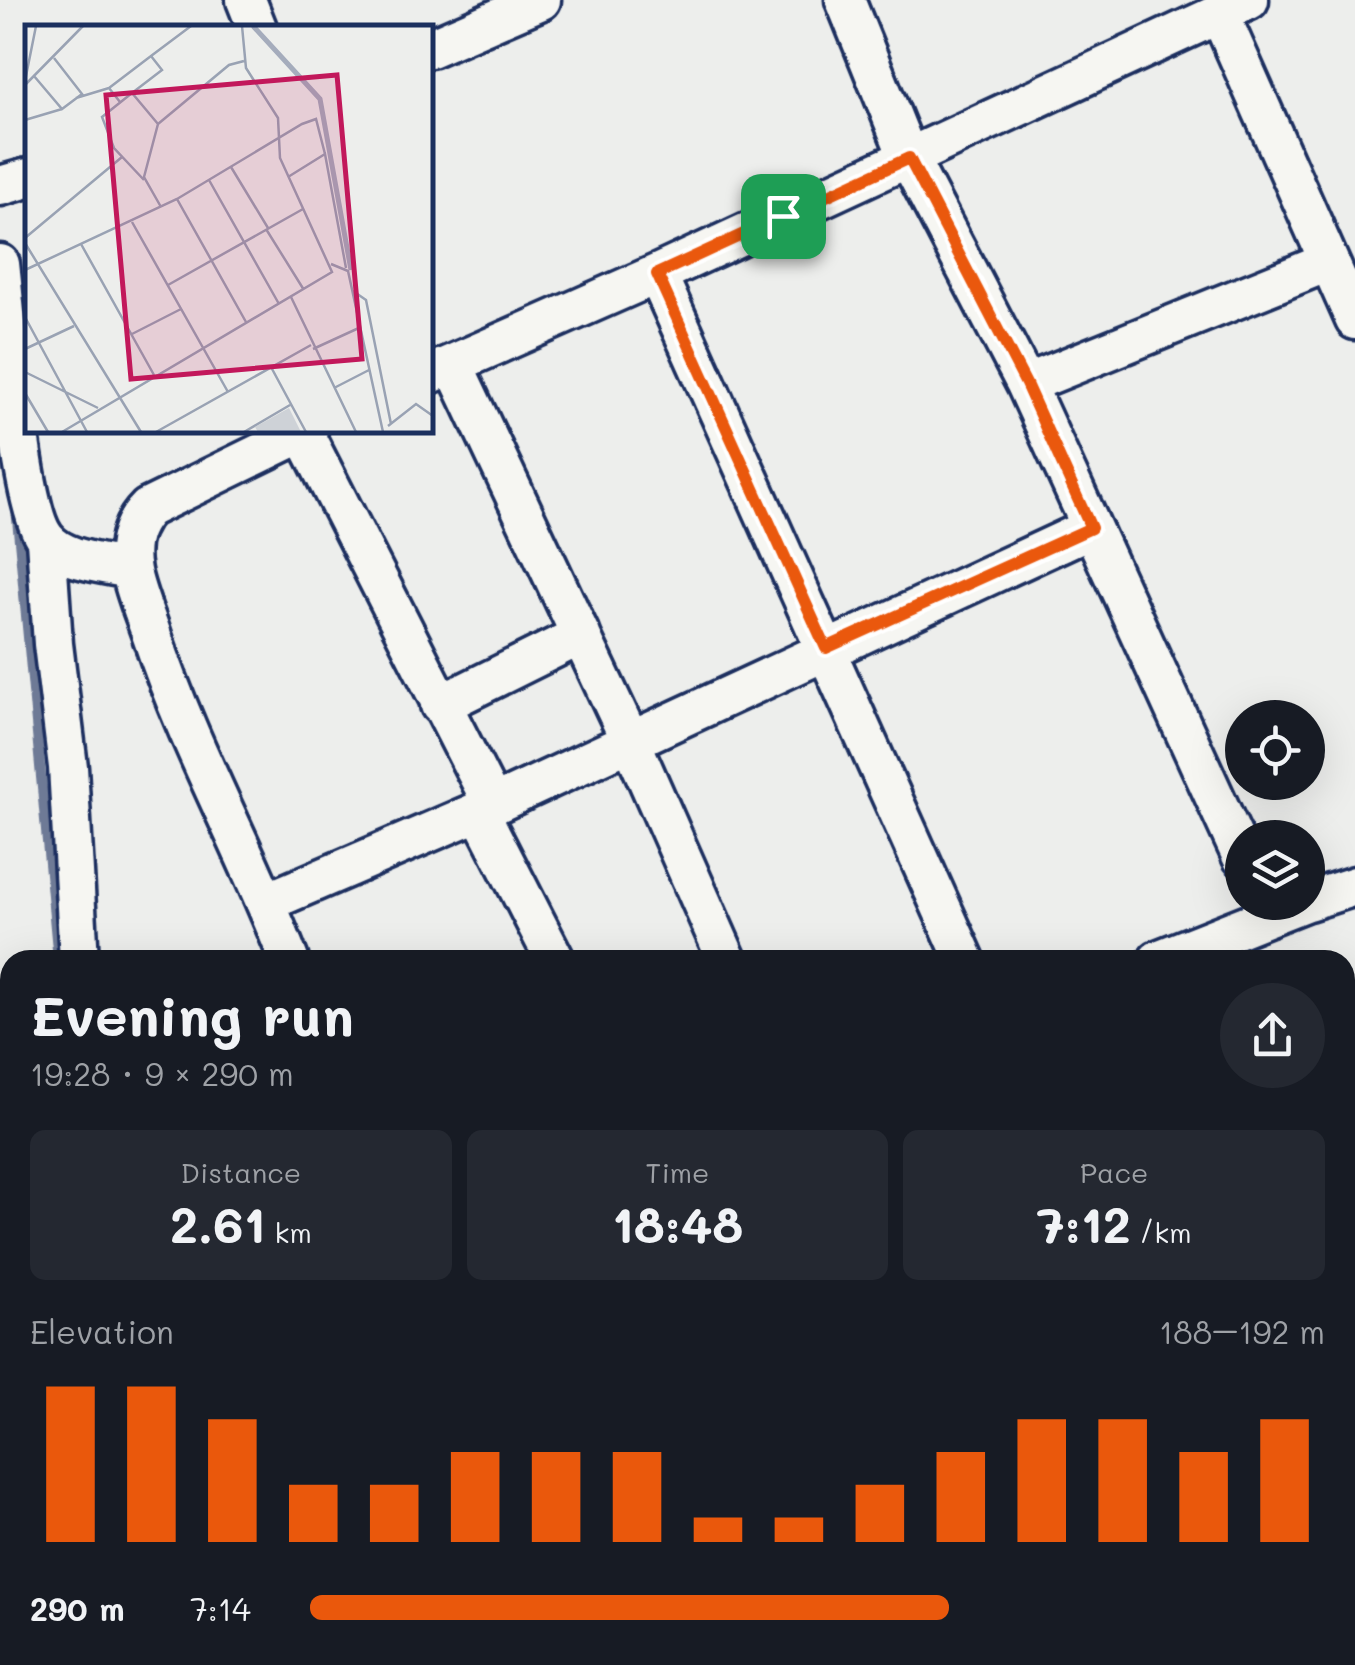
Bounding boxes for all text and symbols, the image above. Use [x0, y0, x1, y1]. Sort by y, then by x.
inset map [25, 25, 432, 432]
pin [741, 174, 826, 259]
icon: arrive [756, 189, 811, 244]
map controls [1225, 700, 1325, 920]
button: locate [1225, 700, 1325, 800]
button: layers [1225, 820, 1325, 920]
text: Evening run [30, 978, 354, 1050]
button: share [1220, 983, 1325, 1088]
text: 19:28 · 9 × 290 m [30, 1052, 294, 1094]
text: Distance [181, 1154, 301, 1190]
text: Time [646, 1154, 709, 1190]
text: Pace [1080, 1154, 1148, 1190]
text: 2.61 [170, 1190, 266, 1256]
text: 18:48 [612, 1190, 743, 1256]
text: 7:12 [1037, 1190, 1131, 1256]
text: km [266, 1214, 312, 1250]
text: /km [1131, 1214, 1191, 1250]
text: Elevation [30, 1310, 174, 1352]
text: 188–192 m [1159, 1310, 1325, 1352]
text: 290 m [30, 1587, 125, 1629]
text: 7:14 [190, 1587, 251, 1629]

